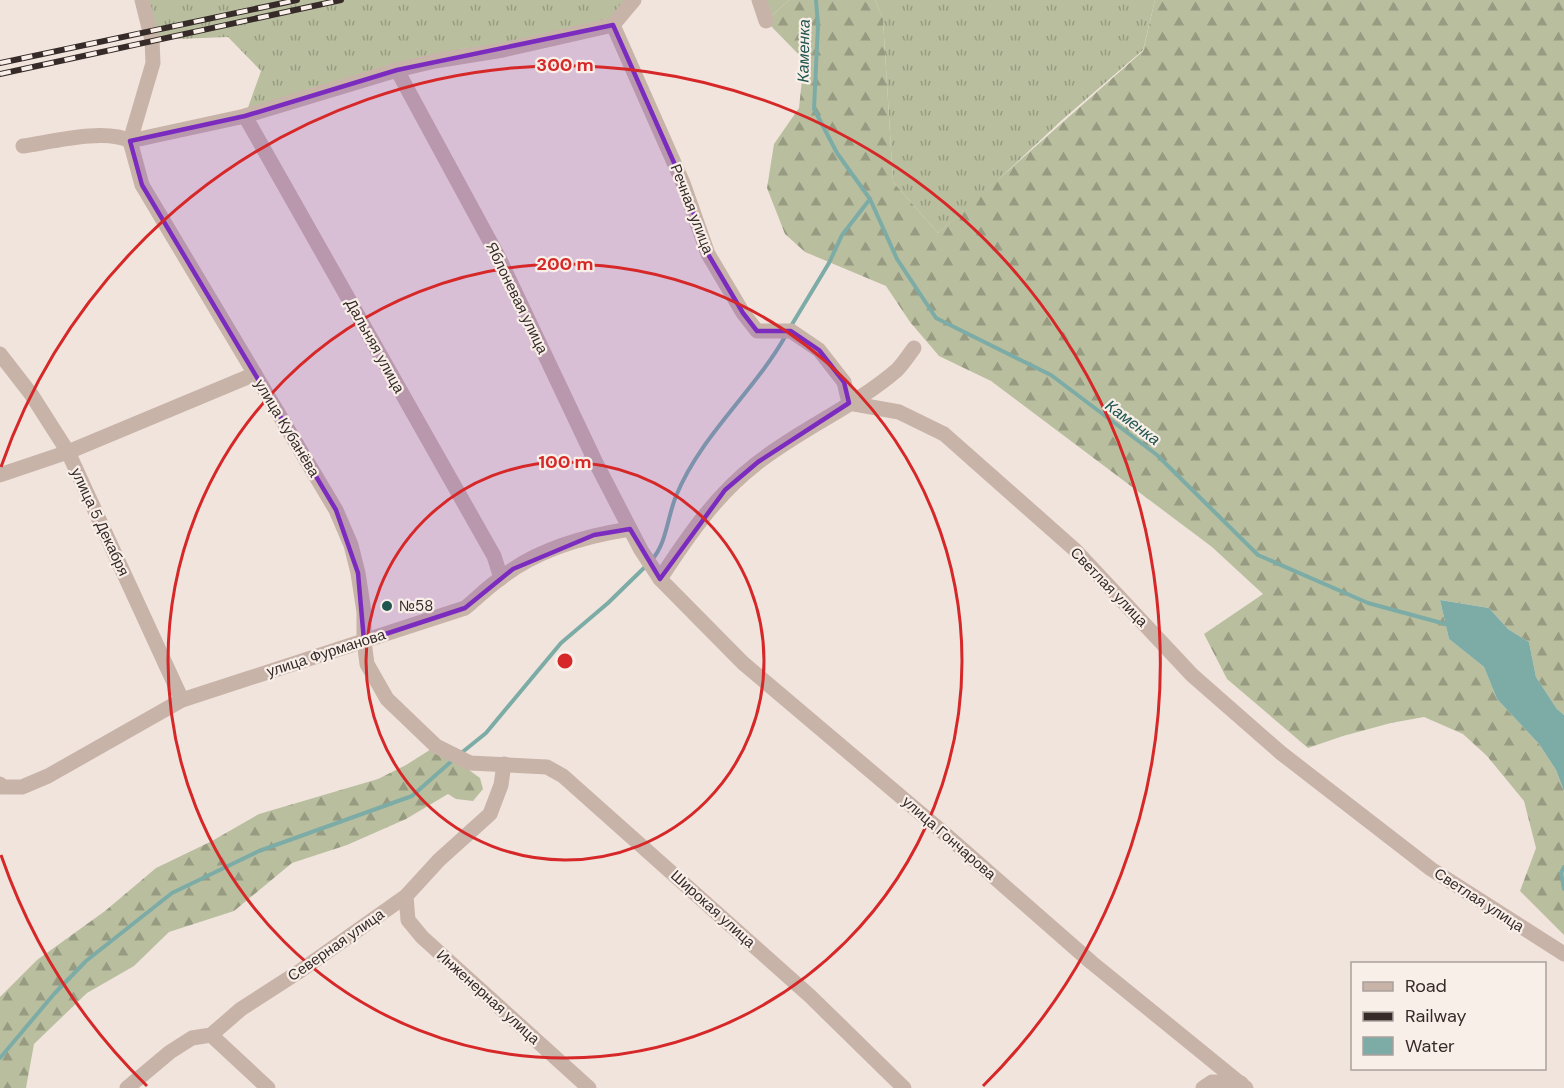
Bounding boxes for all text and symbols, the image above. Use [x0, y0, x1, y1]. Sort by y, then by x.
water label: Каменка [792, 19, 815, 83]
text: 300 m [536, 53, 594, 77]
street label: Речная улица [666, 161, 719, 258]
street label: Яблоневая улица [481, 239, 553, 358]
text: 200 m [537, 252, 593, 276]
street label: Дальняя улица [341, 295, 409, 397]
street label: улица Кубанёва [250, 375, 324, 481]
water label: Каменка [1101, 395, 1164, 450]
text: 100 m [538, 450, 592, 474]
street label: улица 5 Декабря [66, 465, 134, 579]
street label: Светлая улица [1066, 543, 1153, 632]
place label: №58 [399, 596, 433, 616]
marker: №58 [380, 599, 394, 613]
street label: улица Фурманова [264, 624, 389, 682]
centre of rings [555, 651, 575, 671]
street label: улица Гончарова [898, 792, 1001, 885]
street label: Светлая улица [1430, 863, 1528, 937]
street label: Широкая улица [666, 866, 760, 953]
street label: Северная улица [284, 904, 389, 986]
street label: Инженерная улица [432, 945, 544, 1049]
legend [1351, 962, 1546, 1070]
text: Road [1405, 974, 1447, 998]
text: Railway [1405, 1004, 1467, 1028]
text: Water [1405, 1034, 1455, 1058]

